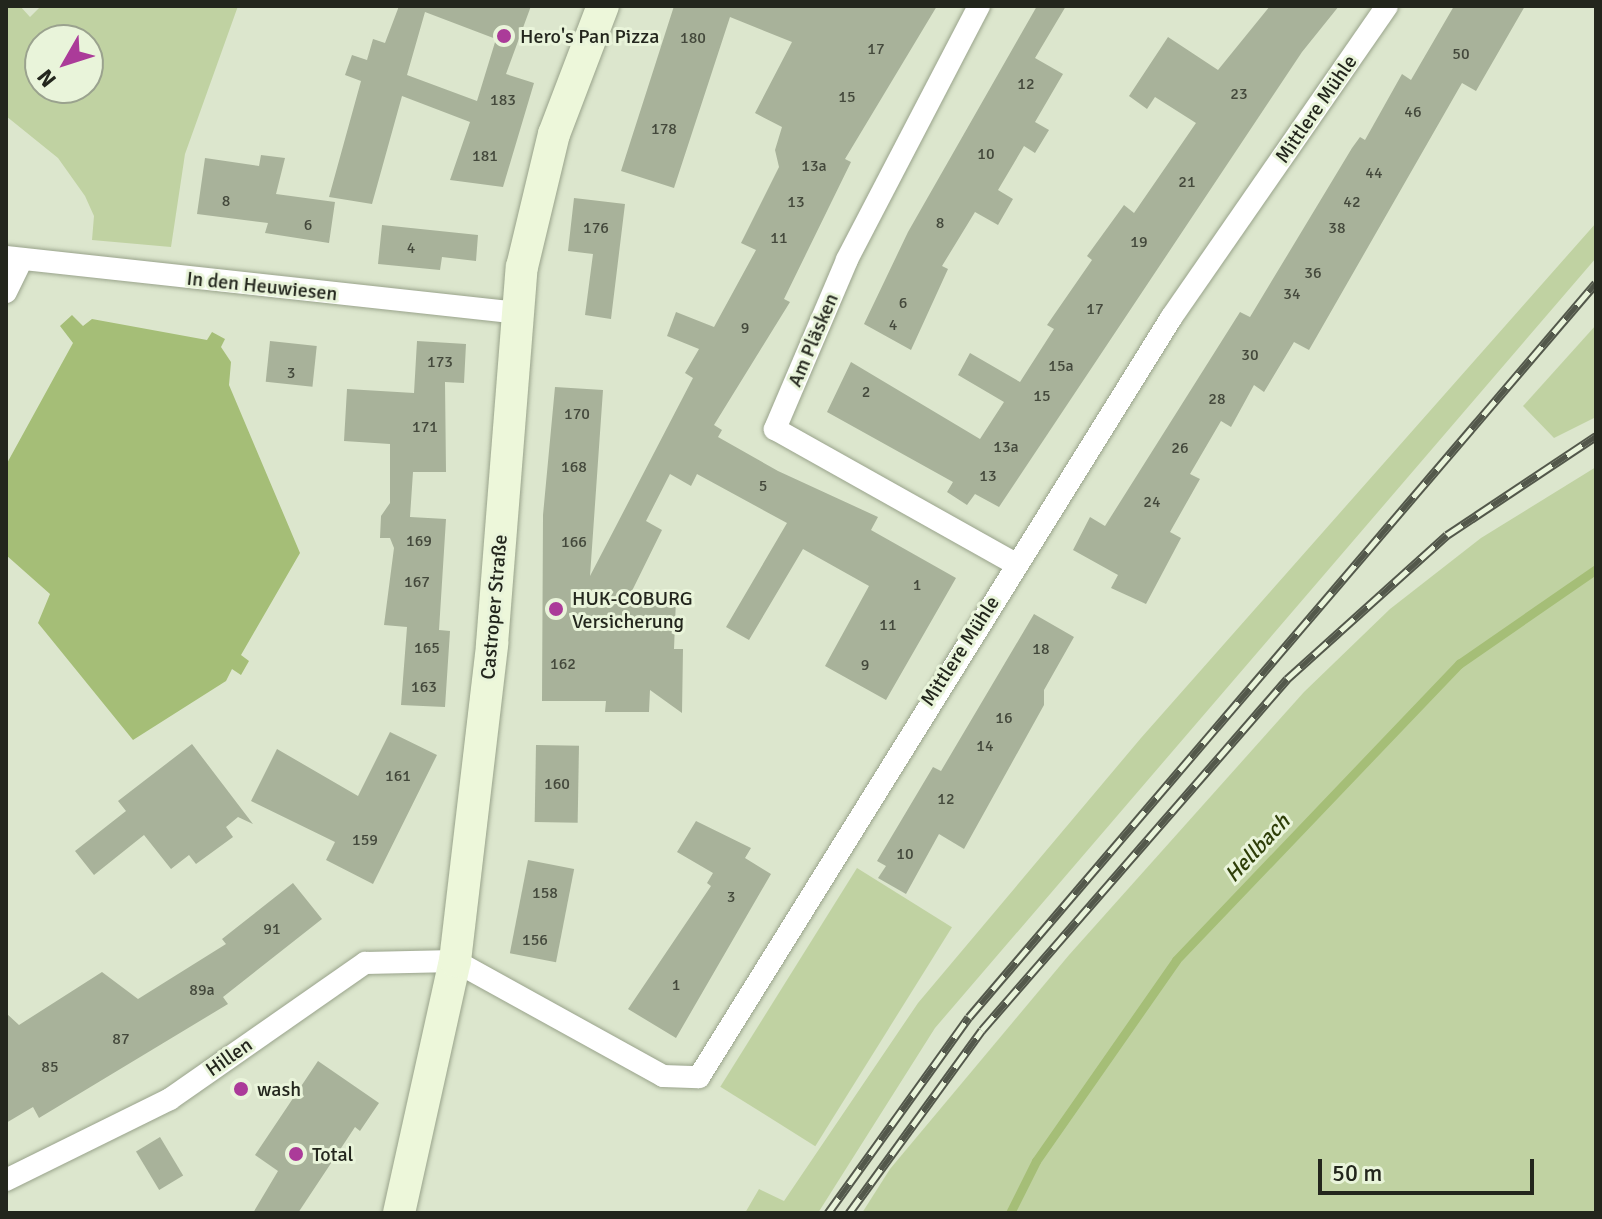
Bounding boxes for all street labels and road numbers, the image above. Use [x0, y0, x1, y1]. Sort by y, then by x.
street label: Mittlere Mühle [1270, 50, 1362, 168]
street label: In den Heuwiesen [185, 266, 339, 306]
street label: Am Pläsken [783, 290, 843, 390]
street label: Castroper Straße [476, 533, 512, 681]
street label: Mittlere Mühle [916, 592, 1004, 710]
street label: Hillen [201, 1032, 257, 1082]

